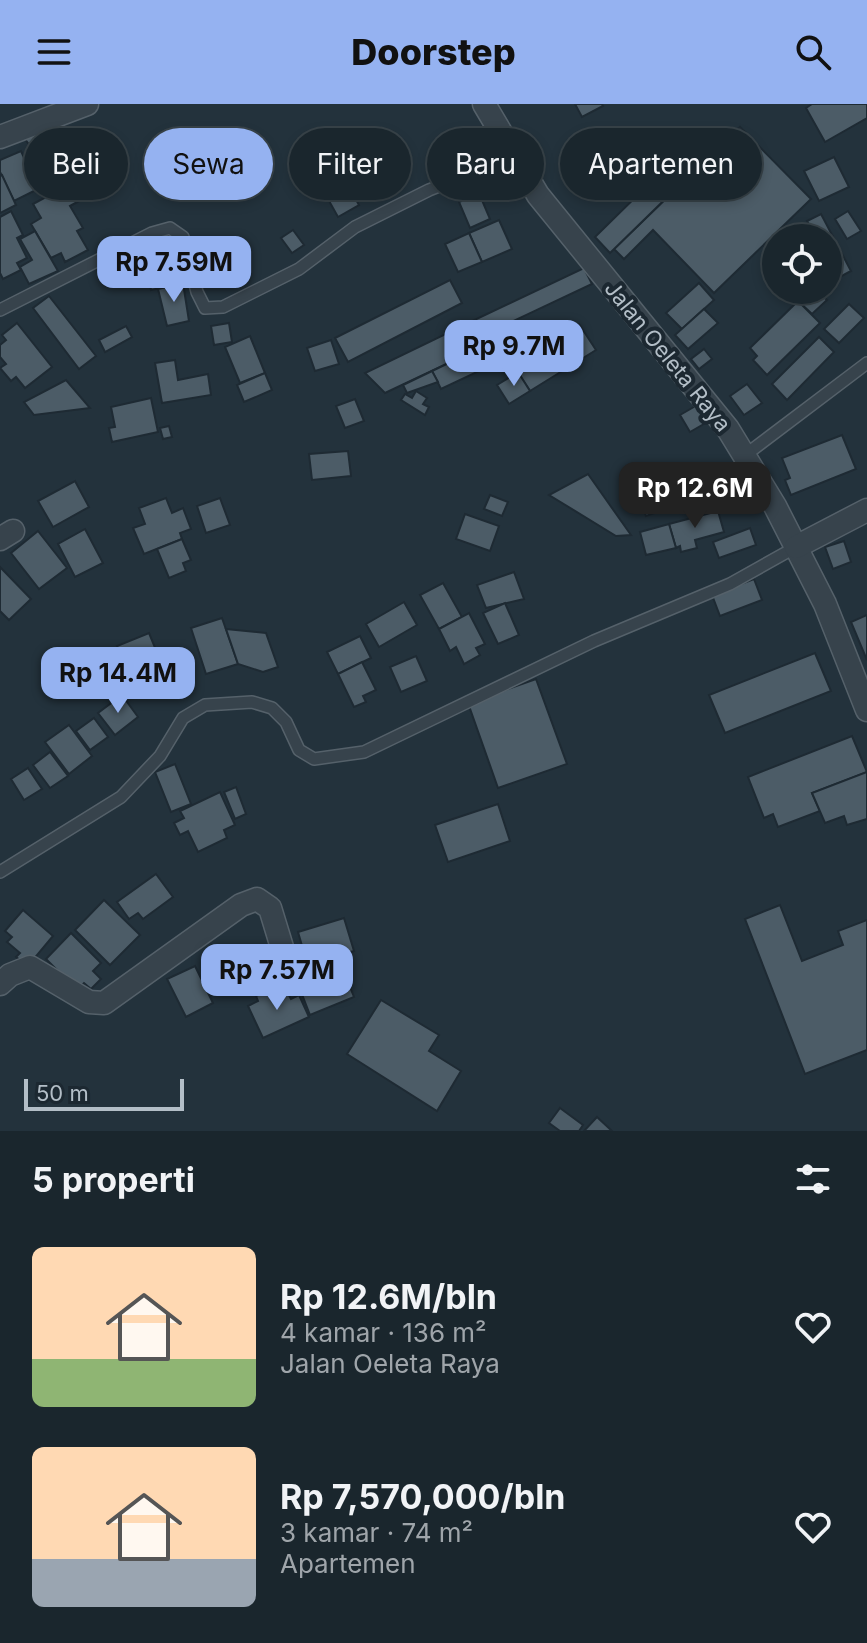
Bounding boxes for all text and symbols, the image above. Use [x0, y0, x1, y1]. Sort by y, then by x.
icon: menu [32, 30, 76, 74]
text: Doorstep [351, 30, 516, 74]
icon: search [791, 30, 835, 74]
chip: Beli [24, 128, 128, 200]
chip: Sewa [144, 128, 273, 200]
chip: Filter [289, 128, 411, 200]
chip: Baru [427, 128, 544, 200]
chip: Apartemen [560, 128, 762, 200]
map controls [762, 224, 842, 304]
button: locate [762, 224, 842, 304]
pin: Rp 7.59M [91, 236, 257, 304]
text: Rp 7.59M [115, 246, 233, 277]
street label: Jalan Oeleta Raya [599, 275, 737, 437]
pin: Rp 9.7M [440, 320, 588, 388]
text: Rp 9.7M [462, 330, 566, 361]
pin: Rp 12.6M [612, 462, 778, 530]
text: Rp 12.6M [637, 472, 753, 503]
pin: Rp 14.4M [35, 647, 201, 715]
text: Rp 14.4M [59, 657, 177, 688]
pin: Rp 7.57M [194, 944, 360, 1012]
text: Rp 7.57M [219, 954, 335, 985]
scale bar [24, 1075, 184, 1111]
text: 50 m [36, 1080, 89, 1106]
icon: filters [791, 1157, 835, 1201]
text: 5 properti [32, 1159, 195, 1200]
text: Rp 12.6M/bln [280, 1276, 497, 1317]
icon: home [96, 1279, 192, 1375]
icon: heart [791, 1305, 835, 1349]
text: 4 kamar · 136 m² [280, 1317, 487, 1348]
text: Jalan Oeleta Raya [280, 1348, 500, 1379]
text: Rp 7,570,000/bln [280, 1476, 566, 1517]
icon: home [96, 1479, 192, 1575]
icon: heart [791, 1505, 835, 1549]
text: 3 kamar · 74 m² [280, 1517, 473, 1548]
text: Apartemen [280, 1548, 416, 1579]

